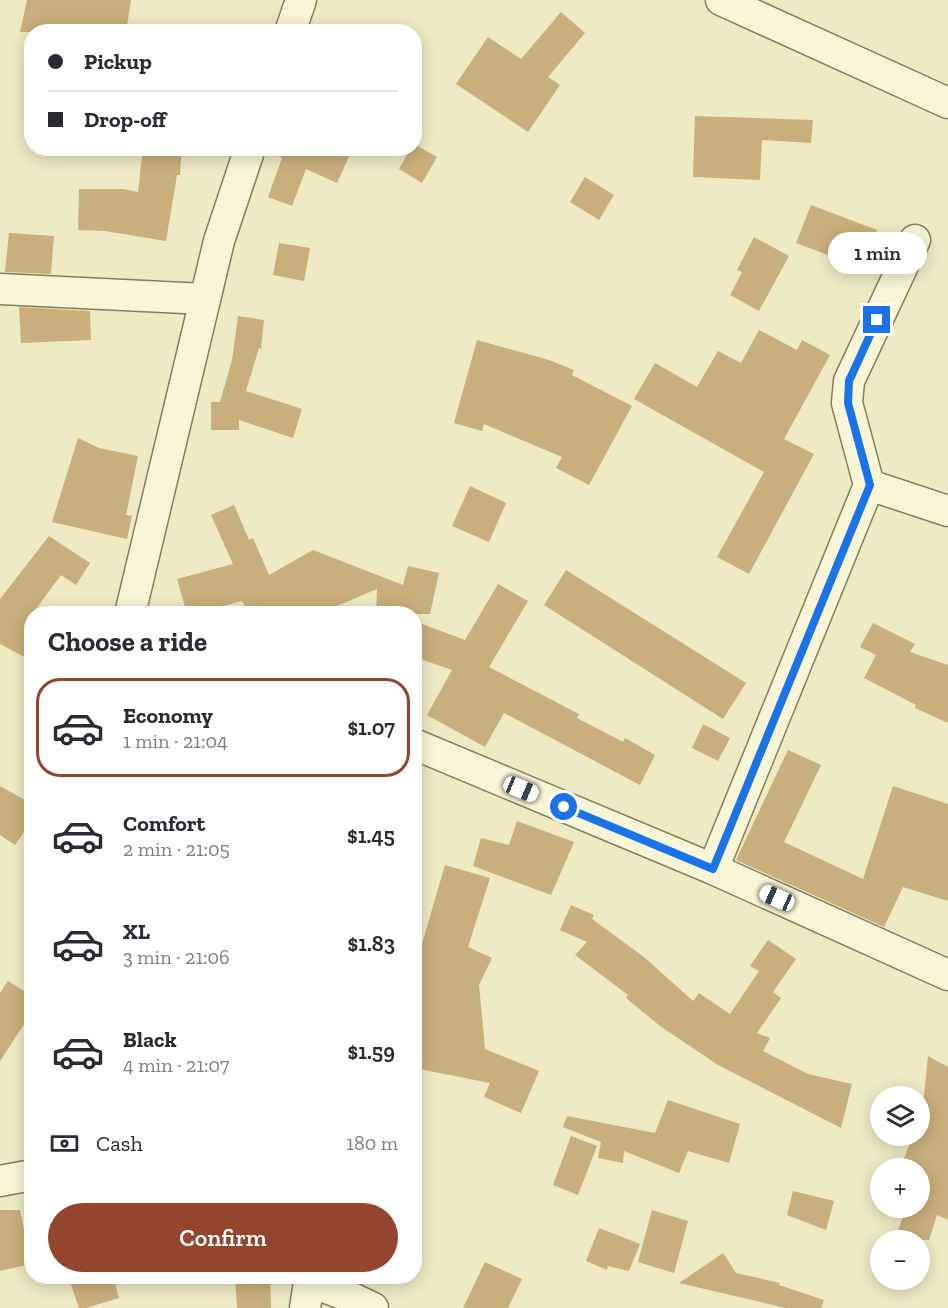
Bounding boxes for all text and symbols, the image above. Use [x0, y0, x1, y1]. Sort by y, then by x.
text: Pickup [84, 48, 152, 75]
text: Drop-off [84, 106, 166, 133]
callout: 1 min [828, 233, 926, 275]
text: 1 min [854, 241, 901, 265]
route end [863, 306, 890, 333]
text: Choose a ride [48, 626, 207, 658]
icon: car [51, 701, 105, 755]
text: Economy [123, 702, 213, 729]
text: $1.07 [347, 714, 395, 741]
text: 1 min · 21:04 [123, 729, 228, 753]
car [501, 774, 541, 804]
route start [550, 793, 577, 820]
icon: car [51, 809, 105, 863]
text: Comfort [123, 810, 205, 837]
text: $1.45 [347, 822, 395, 849]
text: 2 min · 21:05 [123, 837, 230, 861]
car [757, 882, 797, 914]
icon: car [51, 917, 105, 971]
text: XL [123, 918, 150, 945]
text: $1.83 [348, 930, 395, 957]
text: 3 min · 21:06 [123, 945, 230, 969]
icon: car [51, 1025, 105, 1079]
text: Black [123, 1026, 177, 1053]
text: $1.59 [348, 1038, 395, 1065]
text: 4 min · 21:07 [123, 1053, 230, 1077]
map controls [870, 1086, 930, 1290]
button: layers [870, 1086, 930, 1146]
icon: cash [48, 1127, 81, 1160]
text: Cash [96, 1130, 143, 1157]
text: 180 m [346, 1131, 398, 1155]
button: + [870, 1158, 930, 1218]
button: Confirm [48, 1203, 398, 1272]
button: − [870, 1230, 930, 1290]

